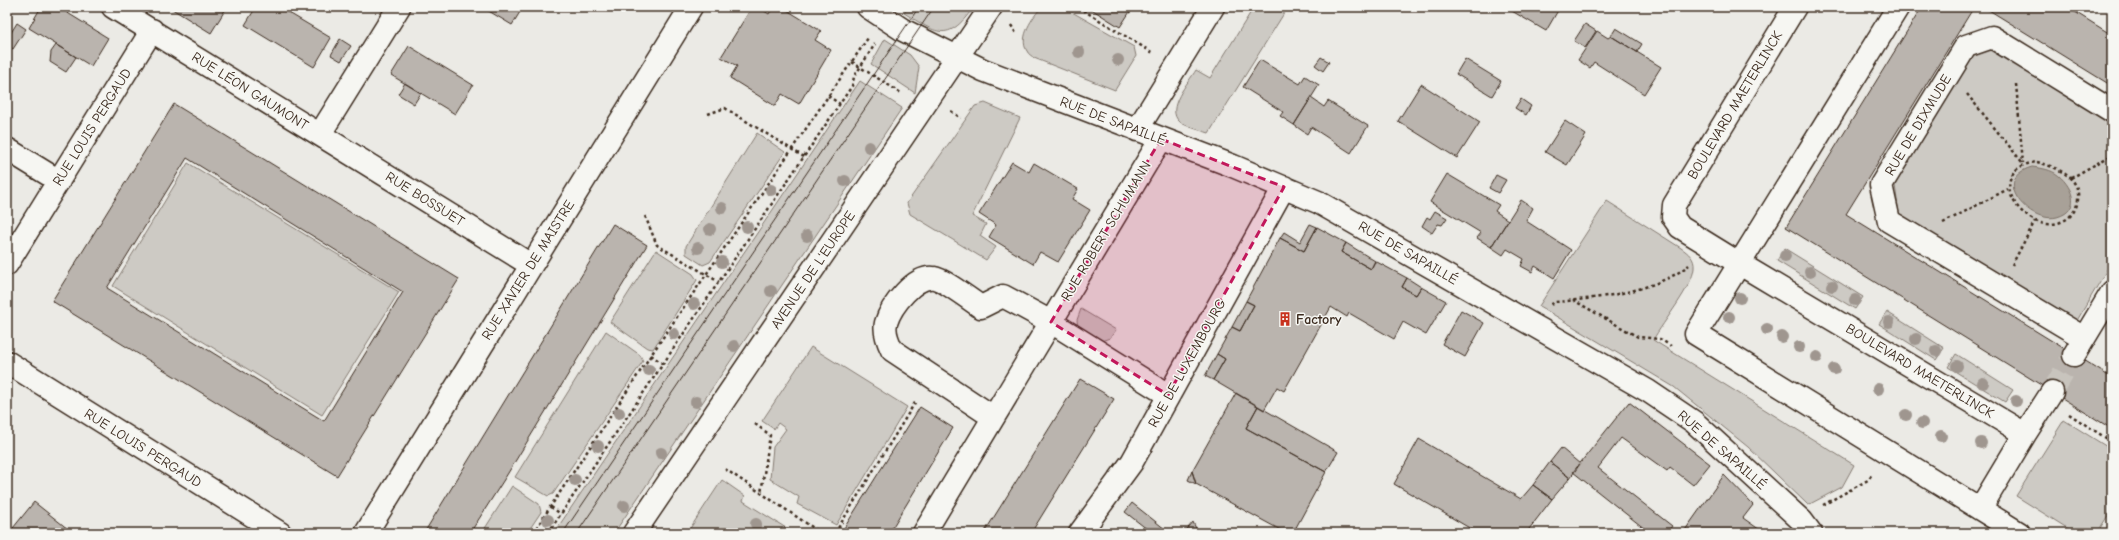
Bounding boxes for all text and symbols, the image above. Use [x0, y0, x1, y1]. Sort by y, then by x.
street label: BOULEVARD MAETERLINCK [1684, 28, 1786, 182]
street label: RUE LÉON GAUMONT [189, 48, 312, 134]
street label: RUE LOUIS PERGAUD [49, 65, 135, 189]
street label: RUE DE DIXMUDE [1881, 71, 1955, 179]
street label: RUE DE SAPAILLÉ [1058, 93, 1168, 149]
street label: RUE ROBERT SCHUMANN [1057, 158, 1155, 304]
street label: RUE BOSSUET [382, 168, 468, 230]
street label: RUE XAVIER DE MAISTRE [478, 197, 578, 343]
street label: AVENUE DE L'EUROPE [767, 208, 859, 332]
street label: RUE DE SAPAILLÉ [1355, 218, 1461, 288]
street label: RUE DE LUXEMBOURG [1144, 296, 1230, 430]
building icon: Factory [1277, 311, 1293, 327]
place label: Factory [1296, 311, 1342, 328]
street label: BOULEVARD MAETERLINCK [1843, 320, 1997, 422]
street label: RUE LOUIS PERGAUD [81, 405, 205, 491]
street label: RUE DE SAPAILLÉ [1674, 407, 1770, 493]

